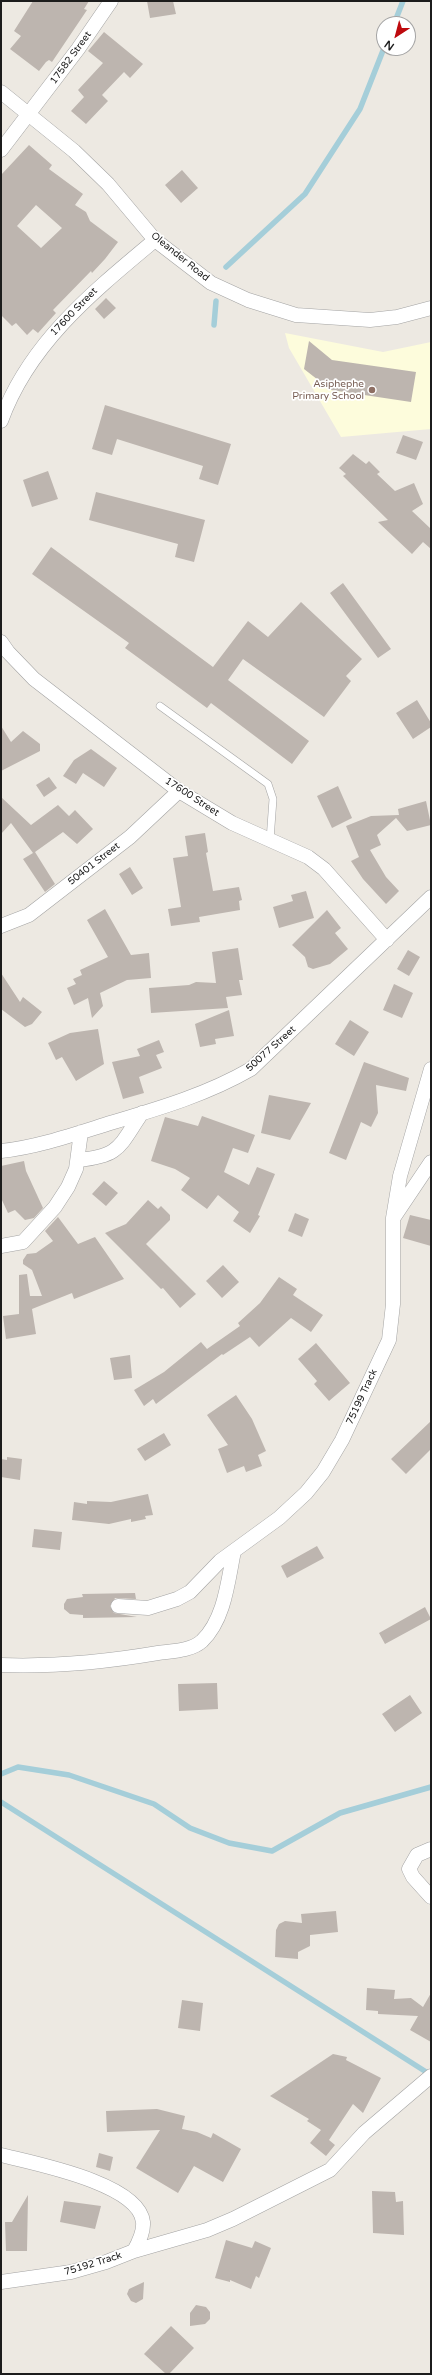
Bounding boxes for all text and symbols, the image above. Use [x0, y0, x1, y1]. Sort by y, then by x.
north arrow [376, 16, 416, 56]
street label: 17582 Street [48, 29, 94, 87]
text: N [382, 37, 397, 53]
street label: Oleander Road [148, 230, 212, 284]
street label: 17600 Street [48, 285, 100, 339]
place label: Asiphephe Primary School [292, 378, 364, 402]
marker: Asiphephe Primary School [367, 385, 377, 395]
street label: 17600 Street [162, 775, 222, 819]
street label: 50401 Street [66, 840, 122, 888]
street label: 50077 Street [244, 1024, 298, 1074]
street label: 75199 Track [344, 1367, 380, 1427]
street label: 75192 Track [63, 2250, 123, 2278]

